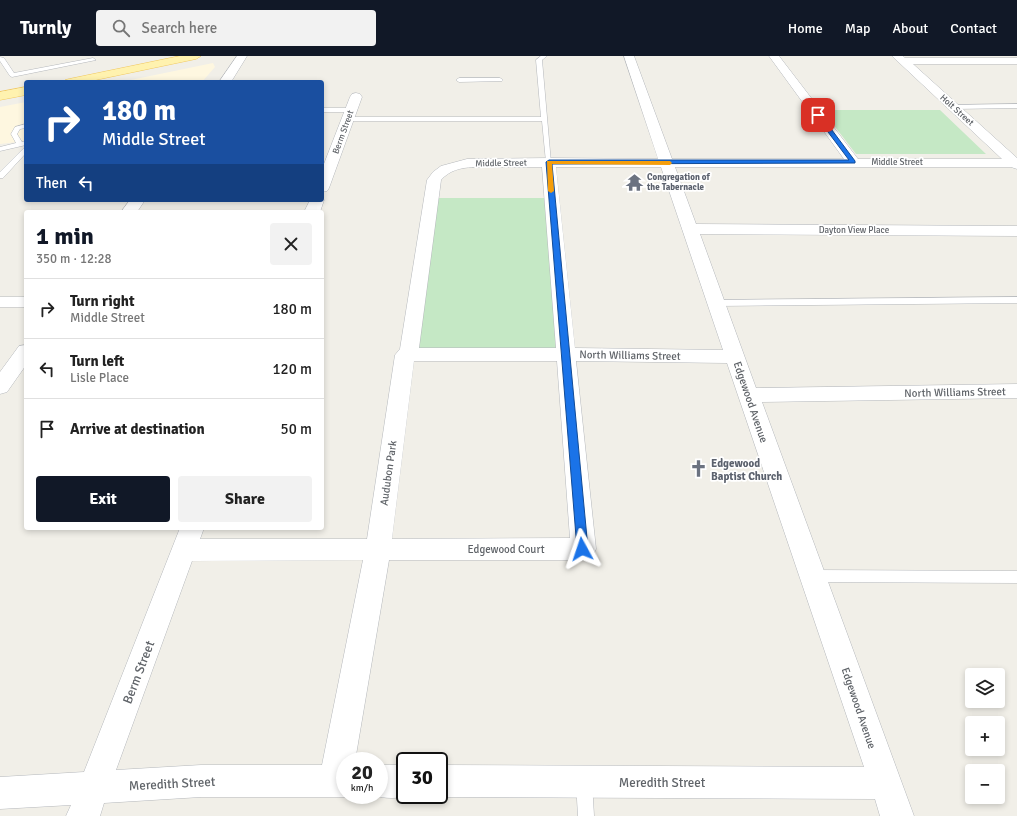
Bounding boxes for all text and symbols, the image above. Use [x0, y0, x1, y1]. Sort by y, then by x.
search box [96, 10, 376, 46]
text: Turnly [20, 16, 72, 40]
icon: search [110, 17, 132, 39]
text: Search here [142, 19, 217, 37]
text: Home [788, 20, 823, 37]
text: Map [845, 20, 870, 37]
text: About [892, 20, 928, 37]
text: Contact [950, 20, 997, 37]
street label: Holt Street [937, 92, 976, 128]
text: 180 m [102, 94, 176, 128]
icon: right [36, 96, 88, 148]
pin [801, 98, 835, 132]
icon: arrive [807, 104, 829, 126]
street label: Berm Street [330, 109, 356, 156]
text: Middle Street [102, 128, 205, 150]
street label: Middle Street [871, 157, 923, 168]
street label: Middle Street [475, 158, 527, 169]
icon: left [75, 172, 97, 194]
temple icon: Congregation of the Tabernacle [624, 172, 644, 192]
place label: Congregation of the Tabernacle [646, 172, 711, 193]
text: Then [36, 174, 67, 192]
text: 1 min [36, 221, 94, 251]
button: close [270, 223, 312, 265]
street label: Dayton View Place [819, 225, 890, 236]
text: 350 m · 12:28 [36, 251, 112, 267]
text: Turn right [70, 292, 135, 310]
icon: right [36, 298, 58, 320]
text: 180 m [272, 300, 312, 318]
text: Middle Street [70, 310, 145, 326]
street label: North Williams Street [579, 348, 681, 363]
text: Turn left [70, 352, 124, 370]
icon: left [36, 358, 58, 380]
text: 120 m [272, 360, 312, 378]
street label: Edgewood Avenue [731, 360, 771, 444]
text: Lisle Place [70, 370, 129, 386]
street label: North Williams Street [904, 385, 1006, 400]
icon: arrive [36, 418, 58, 440]
text: Arrive at destination [70, 420, 205, 438]
text: 50 m [281, 420, 312, 438]
street label: Audubon Park [377, 439, 400, 506]
place label: Edgewood Baptist Church [711, 457, 782, 483]
church icon: Edgewood Baptist Church [688, 459, 708, 479]
button: Exit [36, 476, 170, 522]
button: Share [178, 476, 312, 522]
position arrow [561, 528, 603, 570]
street label: Edgewood Court [467, 543, 545, 556]
street label: Berm Street [120, 638, 158, 706]
street label: Edgewood Avenue [839, 666, 879, 750]
map controls [965, 668, 1005, 804]
button: layers [965, 668, 1005, 708]
button: + [965, 716, 1005, 756]
speed limit sign: 30 [396, 752, 448, 804]
text: 20 [351, 760, 373, 785]
button: − [965, 764, 1005, 804]
street label: Meredith Street [128, 774, 216, 794]
street label: Meredith Street [619, 775, 706, 791]
text: km/h [351, 782, 373, 794]

